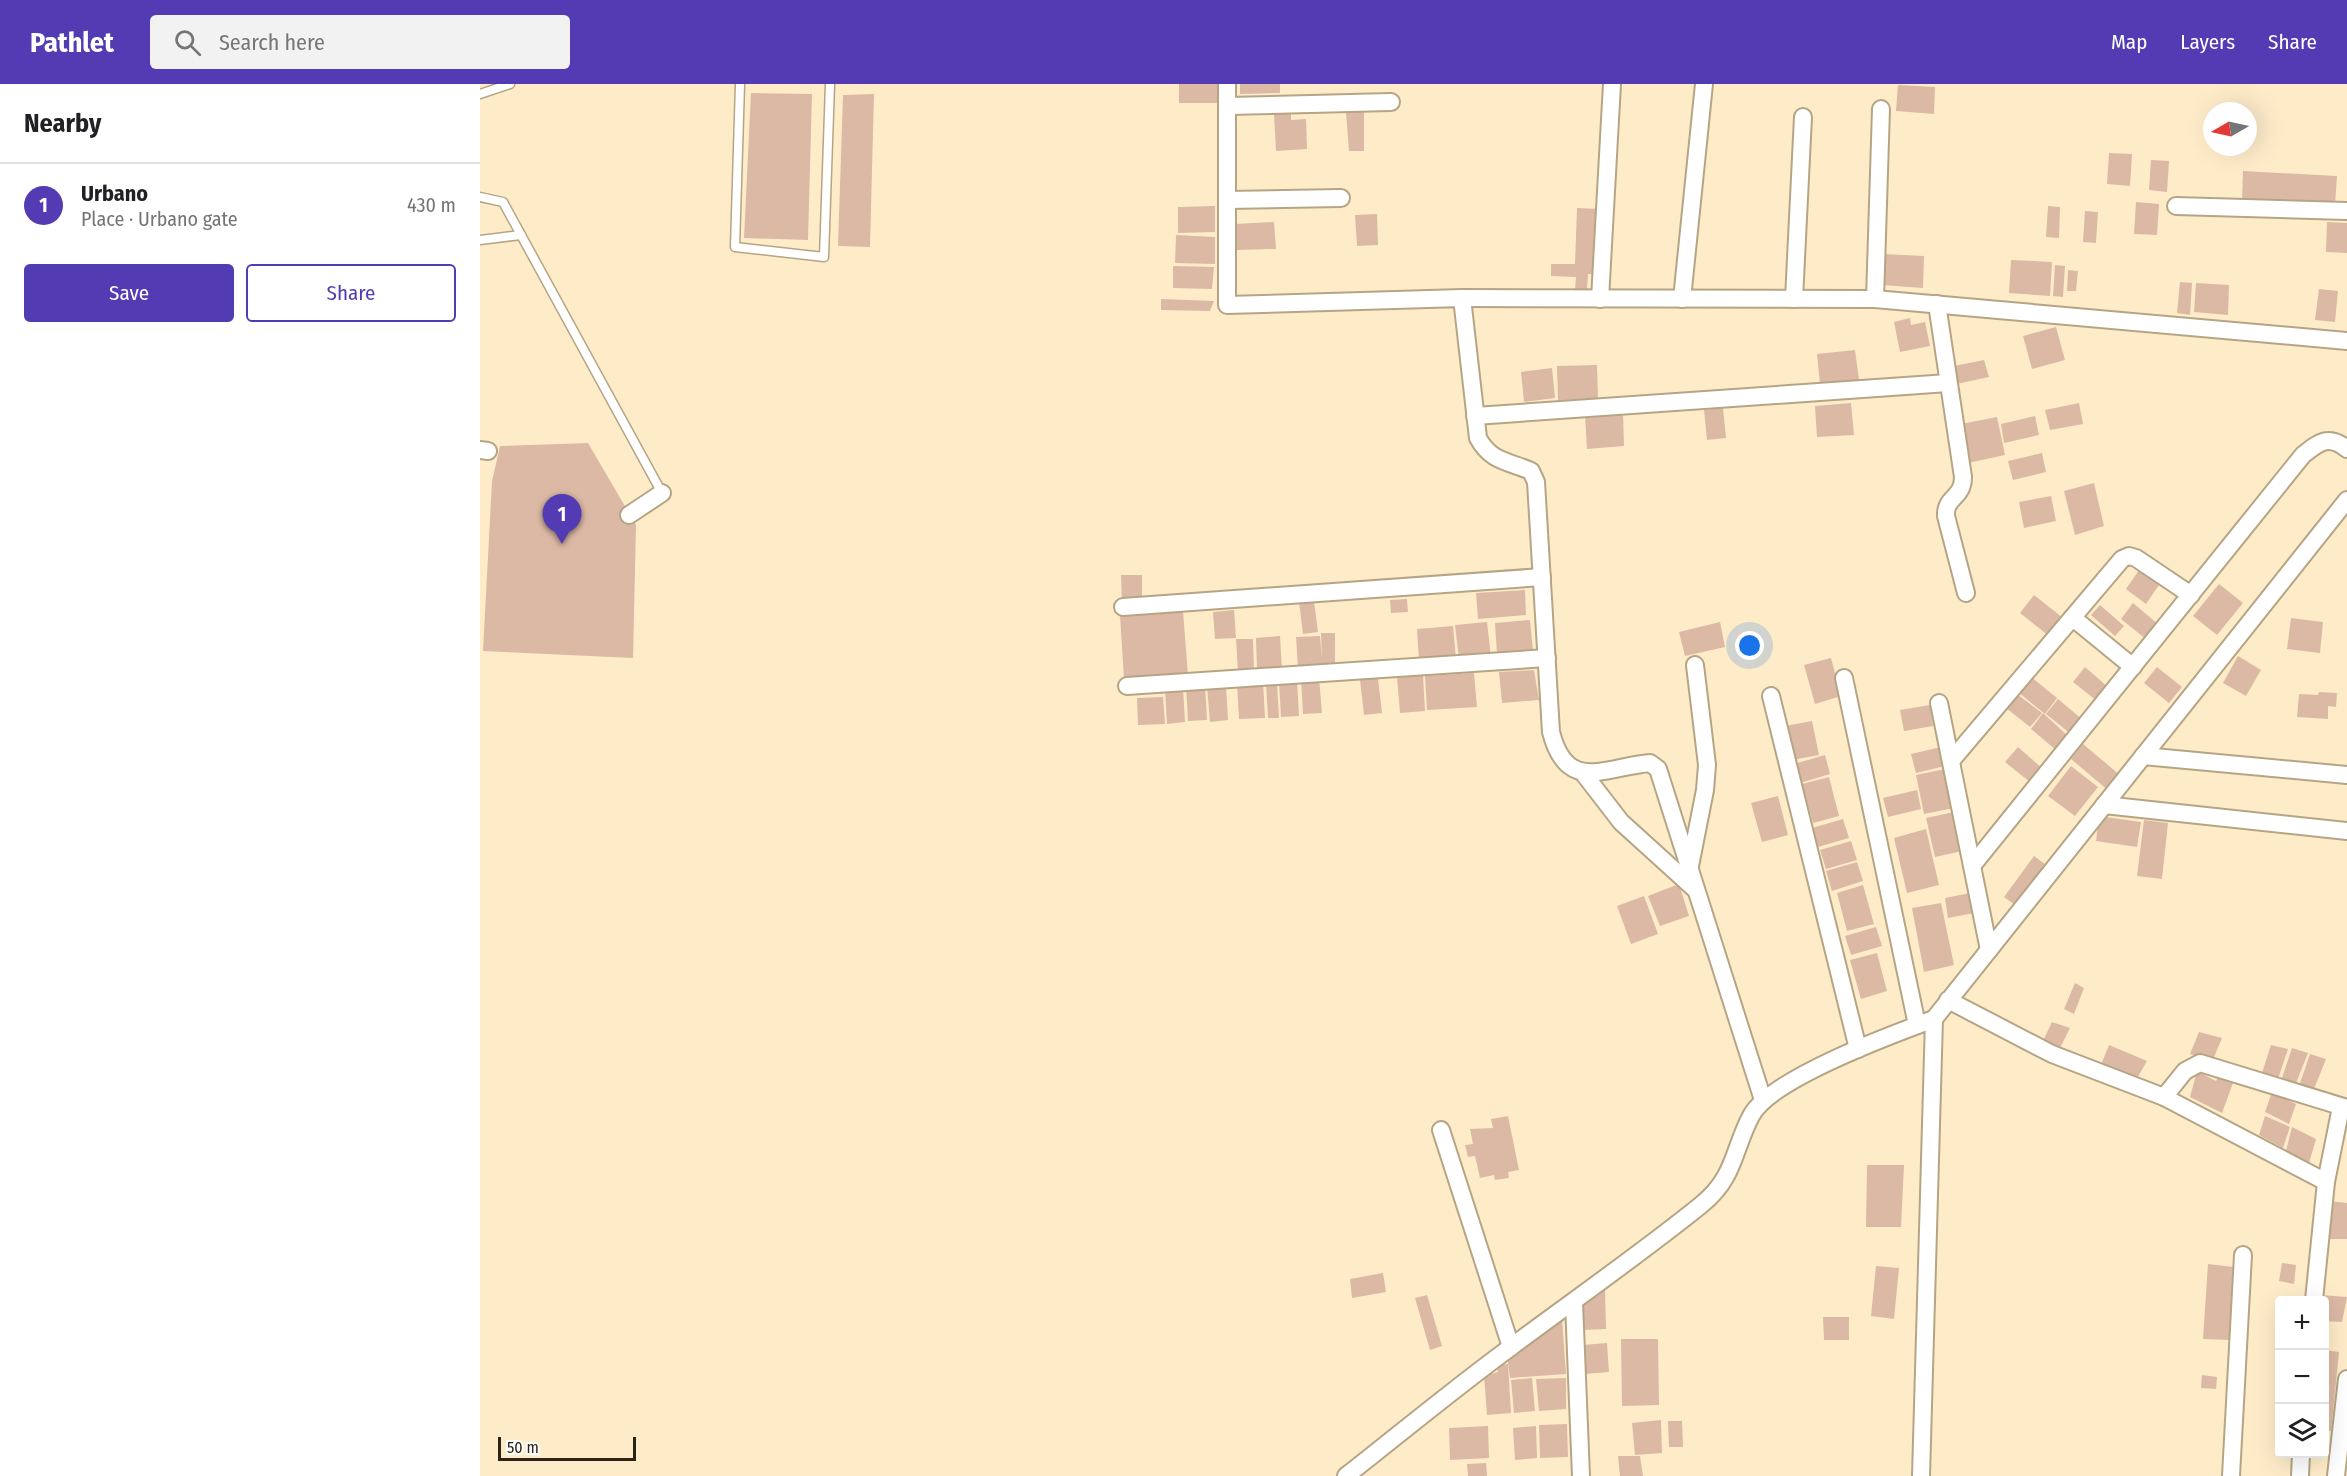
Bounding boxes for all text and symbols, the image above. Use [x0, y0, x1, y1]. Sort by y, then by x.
search box [150, 15, 570, 69]
text: Pathlet [30, 26, 114, 59]
icon: search [171, 26, 204, 59]
text: Search here [219, 29, 325, 56]
text: Map [2111, 29, 2147, 55]
text: Layers [2180, 29, 2235, 55]
text: Share [2268, 29, 2317, 55]
north arrow [2203, 102, 2257, 156]
text: Nearby [24, 108, 101, 139]
text: Urbano [81, 180, 148, 207]
text: 1 [39, 193, 48, 217]
text: 430 m [407, 193, 456, 217]
text: Place · Urbano gate [81, 207, 238, 231]
button: Save [24, 264, 234, 322]
button: Share [246, 264, 456, 322]
pin: 1 [542, 494, 581, 544]
your location [1735, 631, 1764, 660]
map controls [2275, 1296, 2329, 1458]
button: + [2275, 1296, 2329, 1350]
button: − [2275, 1350, 2329, 1404]
button: layers [2275, 1404, 2329, 1458]
scale bar [498, 1434, 636, 1462]
text: 50 m [507, 1438, 539, 1457]

